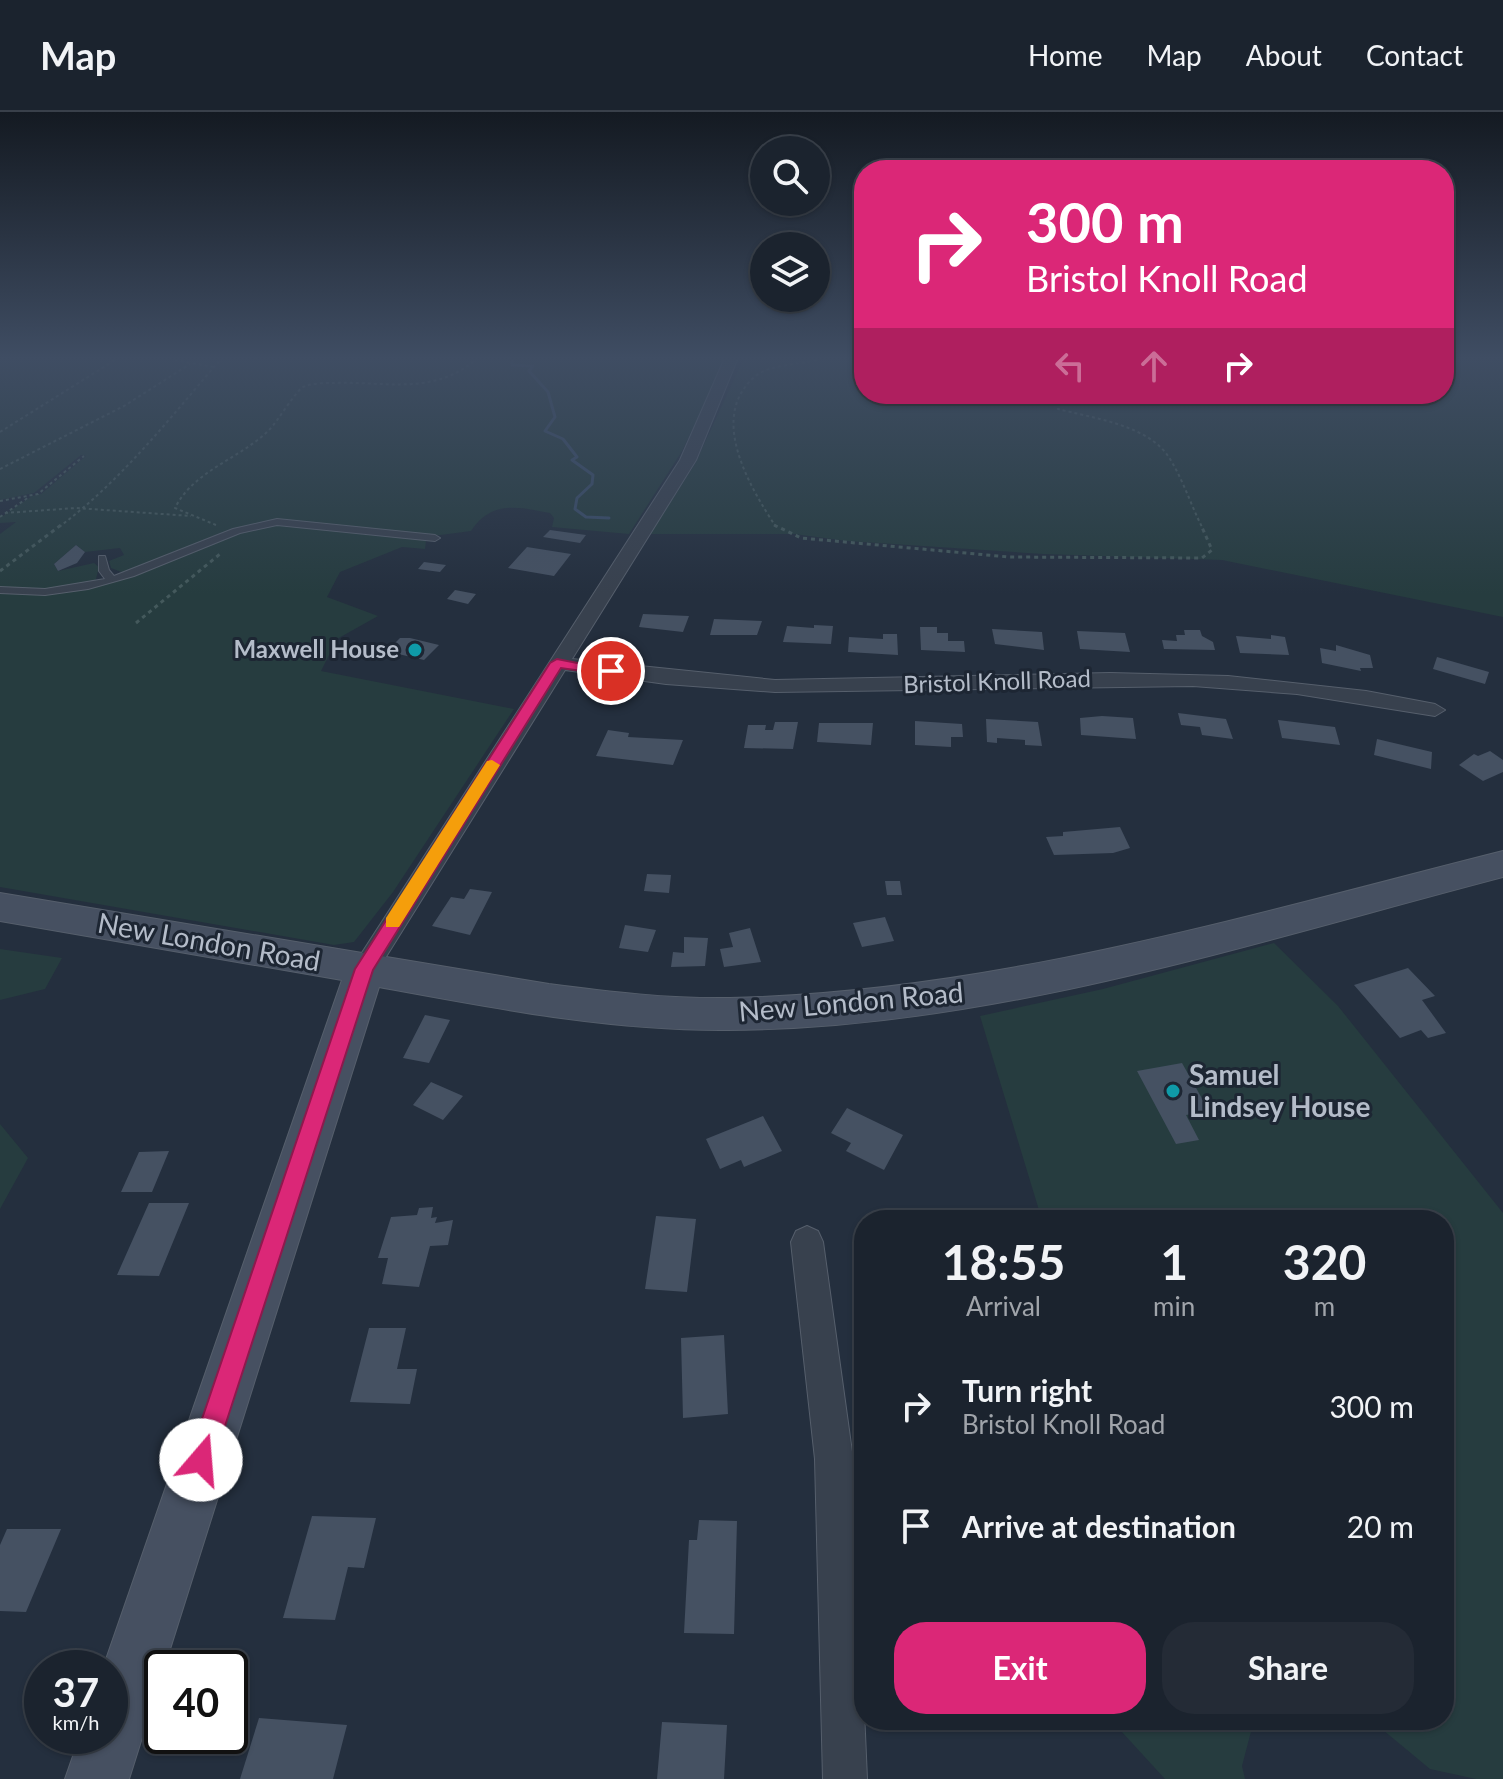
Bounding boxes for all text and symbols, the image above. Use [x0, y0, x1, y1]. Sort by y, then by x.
text: Map [40, 32, 116, 78]
text: Home [1028, 38, 1103, 72]
text: Map [1147, 38, 1202, 72]
text: About [1246, 38, 1322, 72]
text: Contact [1366, 38, 1463, 72]
map controls [750, 136, 830, 312]
button: search [750, 136, 830, 216]
text: 300 m [1026, 188, 1184, 255]
icon: right [894, 192, 998, 296]
button: layers [750, 232, 830, 312]
text: Bristol Knoll Road [1026, 256, 1308, 300]
icon: left [1048, 344, 1092, 388]
icon: ahead [1132, 344, 1176, 388]
icon: right [1216, 344, 1260, 388]
place label: Maxwell House [233, 634, 399, 663]
pin [577, 637, 645, 705]
marker: Maxwell House [406, 641, 424, 659]
icon: arrive [589, 649, 633, 693]
street label: Bristol Knoll Road [903, 663, 1091, 698]
street label: New London Road [95, 905, 323, 977]
street label: New London Road [737, 974, 965, 1028]
place label: Samuel Lindsey House [1189, 1057, 1370, 1123]
marker: Samuel Lindsey House [1164, 1082, 1182, 1100]
text: 18:55 [942, 1233, 1065, 1290]
text: 1 [1160, 1233, 1188, 1290]
text: 320 [1283, 1233, 1366, 1290]
text: Arrival [966, 1290, 1041, 1322]
text: min [1153, 1290, 1195, 1322]
text: m [1314, 1290, 1335, 1322]
text: Turn right [962, 1372, 1092, 1408]
icon: right [894, 1384, 938, 1428]
text: 300 m [1329, 1388, 1414, 1424]
text: Bristol Knoll Road [962, 1408, 1165, 1440]
position arrow [159, 1418, 243, 1502]
icon: arrive [894, 1504, 938, 1548]
text: Arrive at destination [962, 1508, 1236, 1544]
text: 20 m [1347, 1508, 1414, 1544]
button: Exit [894, 1622, 1146, 1714]
button: Share [1162, 1622, 1414, 1714]
speed limit sign: 40 [144, 1650, 248, 1754]
text: 37 [53, 1668, 99, 1716]
text: km/h [53, 1710, 99, 1734]

